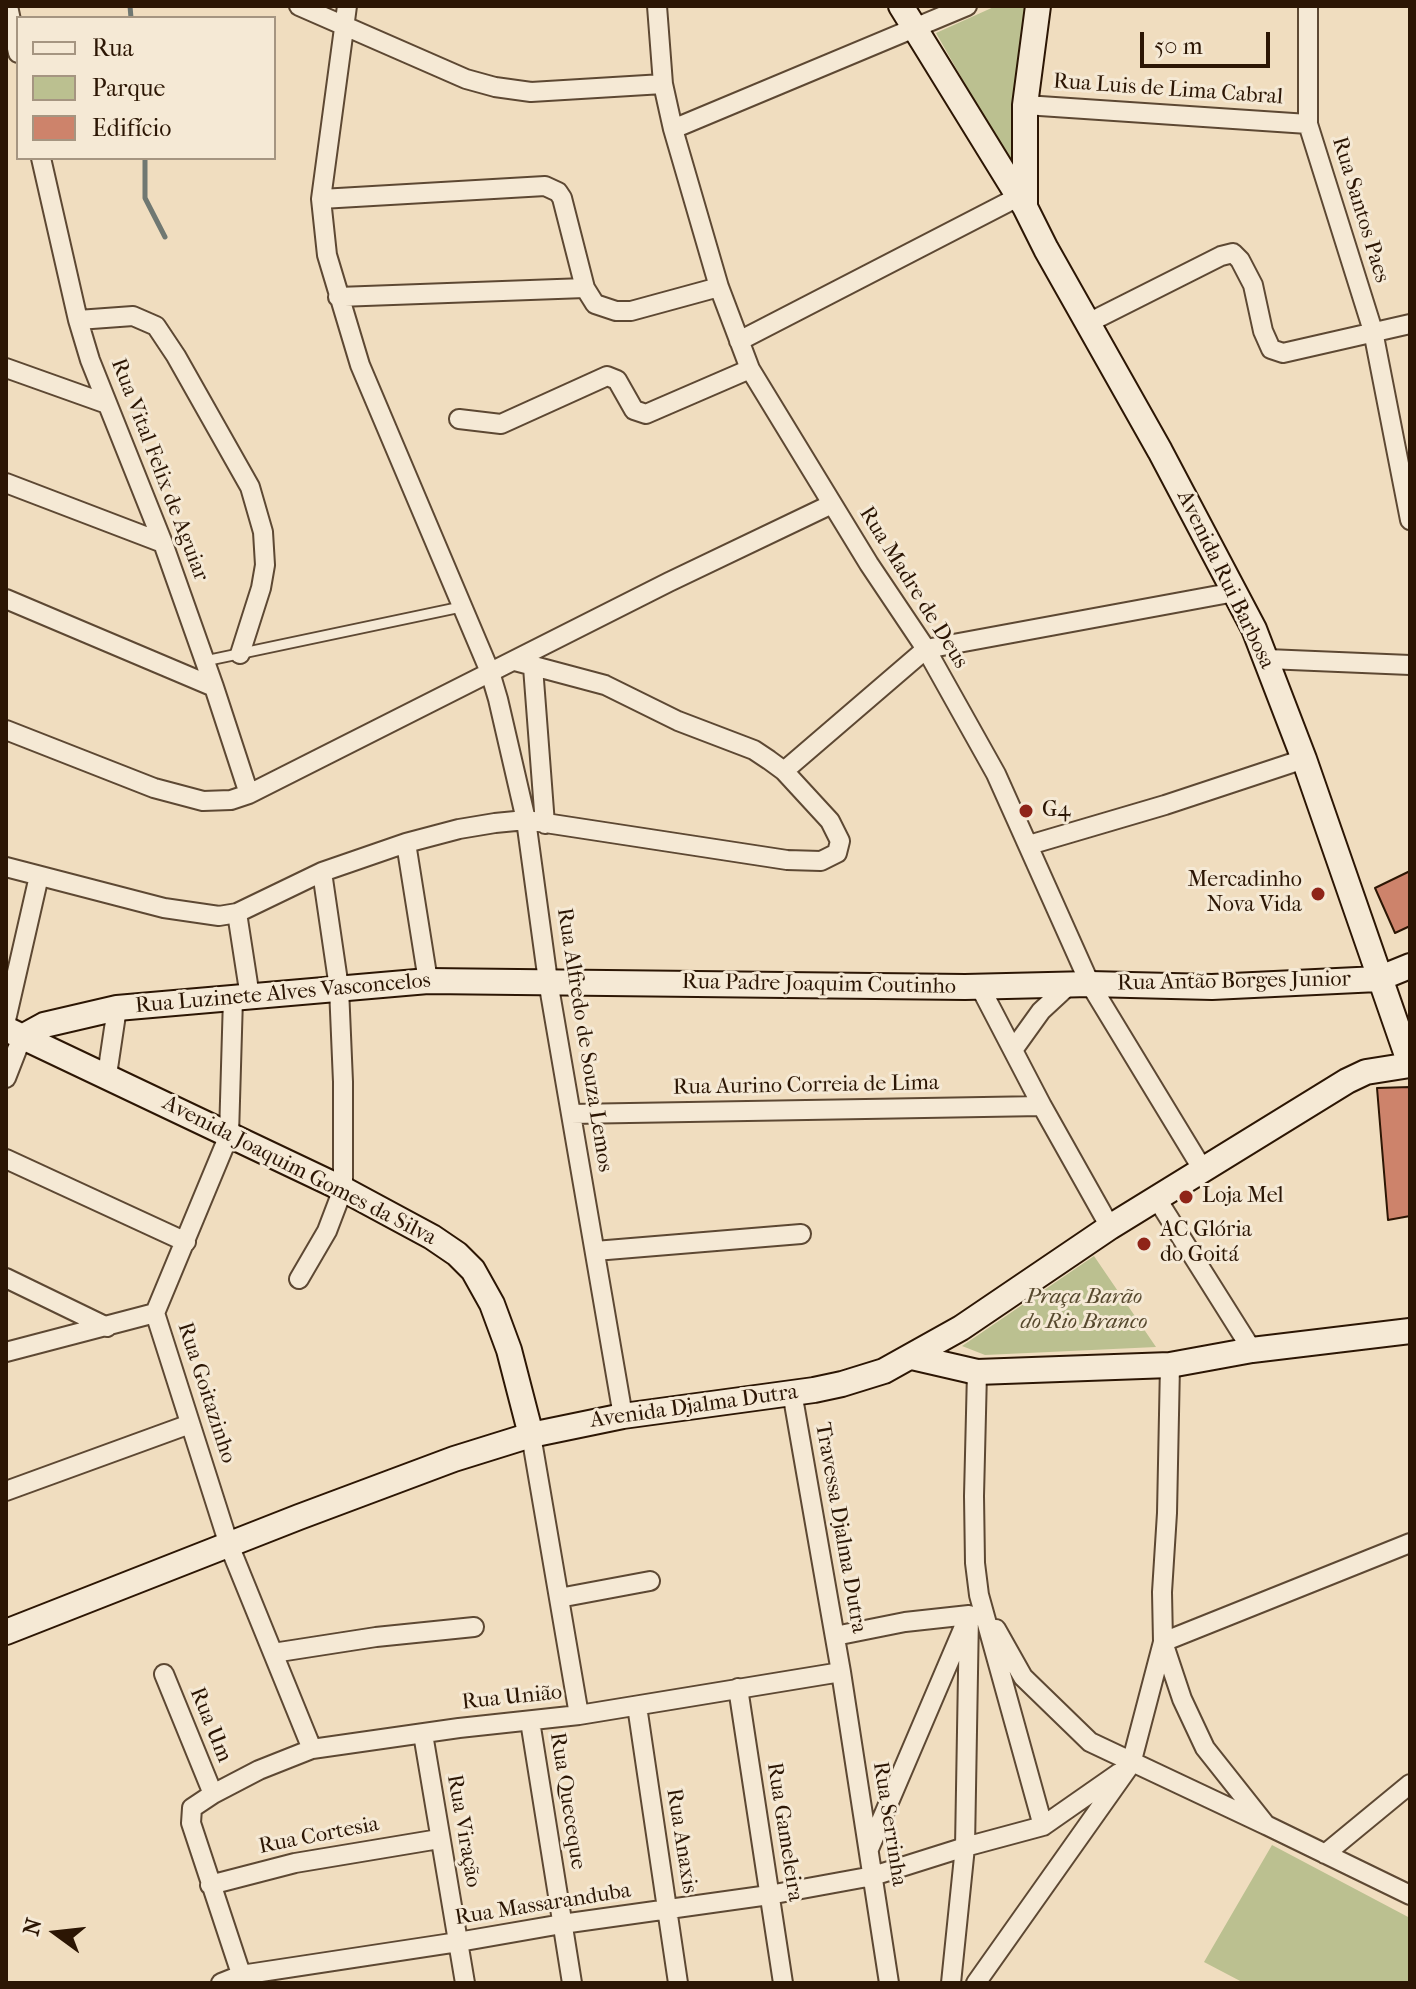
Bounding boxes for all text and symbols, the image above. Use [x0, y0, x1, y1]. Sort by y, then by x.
legend [16, 16, 276, 160]
scale bar [1144, 16, 1274, 66]
text: 50 m [1154, 32, 1203, 60]
text: Rua [92, 34, 134, 62]
street label: Rua Luis de Lima Cabral [1052, 69, 1284, 111]
text: Parque [92, 74, 165, 102]
text: Edifício [92, 114, 171, 142]
street label: Rua Santos Paes [1325, 134, 1395, 286]
street label: Rua Vital Felix de Aguiar [104, 355, 214, 585]
street label: Avenida Rui Barbosa [1170, 486, 1280, 674]
street label: Rua Madre de Deus [853, 502, 973, 674]
place label: G4 [1042, 798, 1071, 824]
marker: G4 [1017, 802, 1035, 820]
place label: Mercadinho Nova Vida [1187, 868, 1302, 920]
marker: Mercadinho Nova Vida [1309, 885, 1327, 903]
street label: Rua Alfredo de Souza Lemos [550, 906, 618, 1174]
street label: Rua Antão Borges Junior [1117, 967, 1351, 997]
street label: Rua Luzinete Alves Vasconcelos [134, 968, 432, 1020]
street label: Rua Padre Joaquim Coutinho [682, 969, 956, 1001]
street label: Rua Aurino Correia de Lima [673, 1070, 939, 1102]
street label: Avenida Joaquim Gomes da Silva [158, 1090, 440, 1252]
place label: Loja Mel [1202, 1184, 1284, 1210]
marker: Loja Mel [1177, 1188, 1195, 1206]
place label: AC Glória do Goitá [1160, 1218, 1252, 1270]
marker: AC Glória do Goitá [1135, 1235, 1153, 1253]
park label: Praça Barão do Rio Branco [1021, 1285, 1147, 1336]
street label: Rua Goitazinho [171, 1319, 241, 1467]
street label: Avenida Djalma Dutra [588, 1379, 800, 1435]
street label: Travessa Djalma Dutra [808, 1421, 872, 1635]
street label: Rua União [461, 1680, 563, 1716]
street label: Rua Um [183, 1684, 237, 1766]
street label: Rua Queceque [543, 1731, 591, 1871]
street label: Rua Serrinha [866, 1760, 912, 1888]
street label: Rua Gameleira [760, 1761, 808, 1903]
street label: Rua Viração [440, 1772, 486, 1890]
street label: Rua Anaxis [660, 1786, 702, 1896]
street label: Rua Cortesia [257, 1811, 381, 1861]
street label: Rua Massaranduba [453, 1878, 633, 1932]
north arrow [16, 1893, 96, 1973]
text: N [18, 1915, 48, 1938]

